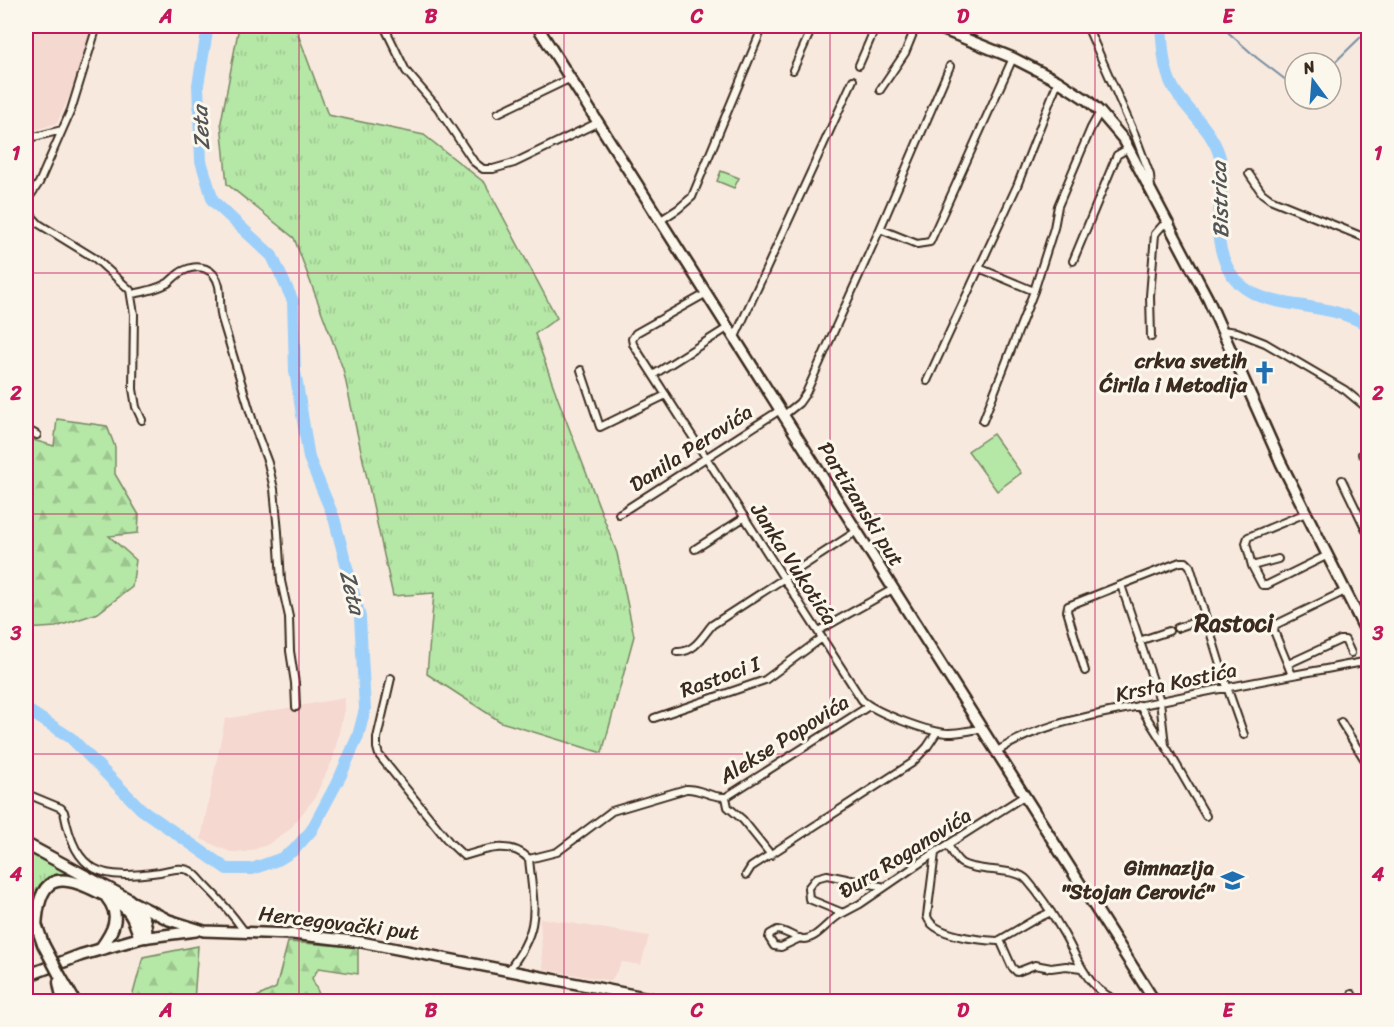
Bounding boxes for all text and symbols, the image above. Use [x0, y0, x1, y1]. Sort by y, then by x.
text: A [158, 0, 173, 34]
text: B [425, 0, 438, 34]
text: C [690, 0, 704, 34]
text: D [957, 0, 970, 34]
text: E [1222, 0, 1235, 34]
north arrow [1283, 51, 1343, 111]
text: N [1299, 51, 1319, 83]
water label: Zeta [180, 102, 221, 151]
text: 1 [12, 136, 21, 171]
text: 1 [1374, 136, 1383, 171]
water label: Bistrica [1199, 159, 1240, 239]
place label: crkva svetih Ćirila i Metodija [1098, 342, 1248, 404]
church icon: crkva svetih Ćirila i Metodija [1252, 360, 1278, 386]
text: 2 [9, 376, 22, 411]
text: 2 [1371, 376, 1384, 411]
street label: Danila Perovića [621, 393, 761, 502]
street label: Partizanski put [807, 434, 915, 574]
street label: Janka Vukotića [739, 494, 848, 634]
water label: Zeta [328, 566, 377, 621]
district label: Rastoci [1194, 602, 1275, 644]
text: 3 [10, 616, 22, 651]
text: 3 [1372, 616, 1384, 651]
street label: Rastoci I [675, 644, 767, 709]
street label: Krsta Kostića [1112, 651, 1241, 713]
street label: Alekse Popovića [710, 683, 857, 795]
street label: Đura Roganovića [831, 797, 980, 909]
place label: Gimnazija "Stojan Cerović" [1061, 849, 1216, 911]
text: 4 [9, 857, 23, 892]
text: 4 [1371, 857, 1385, 892]
school or university icon: Gimnazija "Stojan Cerović" [1219, 867, 1245, 893]
street label: Hercegovački put [257, 894, 421, 952]
text: A [158, 993, 173, 1027]
text: B [425, 993, 438, 1027]
text: C [690, 993, 704, 1027]
text: D [957, 993, 970, 1027]
text: E [1222, 993, 1235, 1027]

